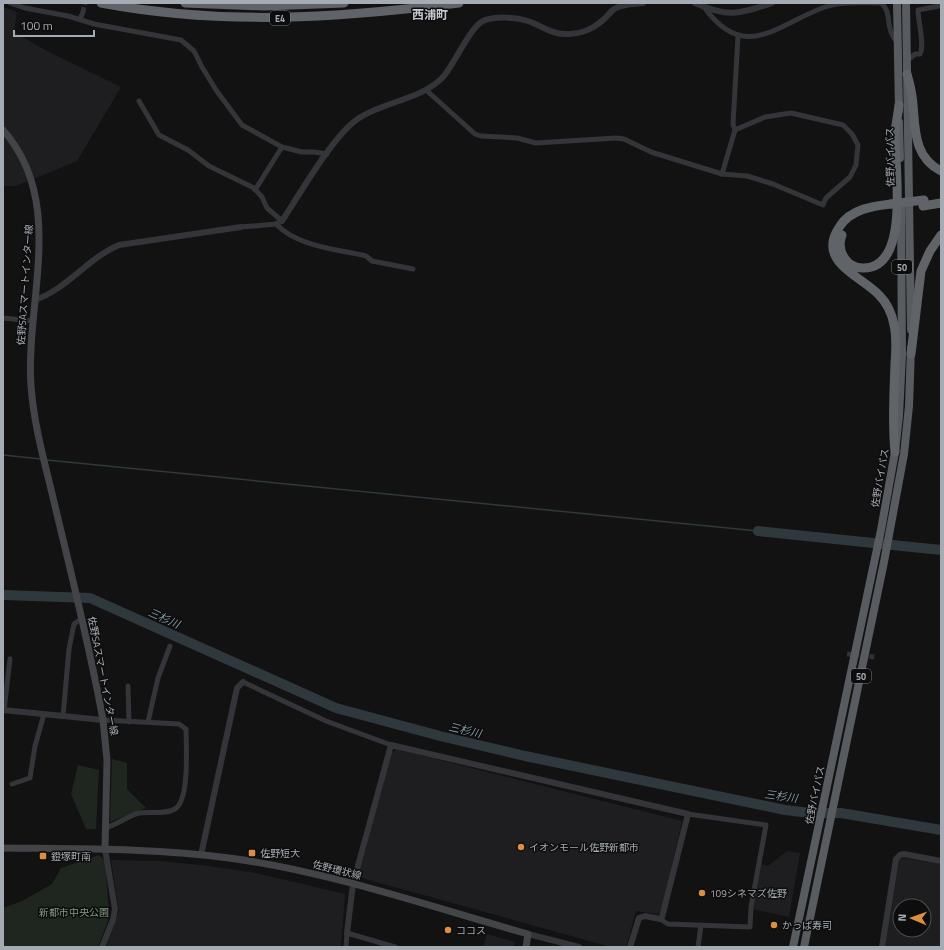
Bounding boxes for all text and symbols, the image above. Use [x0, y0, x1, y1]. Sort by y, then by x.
district label: 西浦町 [412, 5, 448, 24]
road number: E4 [270, 11, 290, 25]
scale bar [14, 12, 94, 38]
text: 100 m [20, 16, 53, 35]
street label: 佐野バイパス [882, 127, 898, 187]
street label: 佐野SAスマートインター線 [13, 224, 37, 346]
road number: 50 [892, 260, 912, 274]
street label: 佐野バイパス [867, 447, 893, 509]
water label: 三杉川 [146, 604, 183, 632]
street label: 佐野SAスマートインター線 [84, 615, 122, 737]
road number: 50 [851, 669, 871, 683]
water label: 三杉川 [447, 718, 484, 742]
street label: 佐野バイパス [801, 764, 829, 826]
water label: 三杉川 [764, 786, 799, 806]
place label: イオンモール佐野新都市 [529, 840, 639, 855]
marker: イオンモール佐野新都市 [516, 842, 526, 852]
place label: 佐野短大 [260, 846, 300, 861]
marker: 佐野短大 [247, 848, 257, 858]
place label: 鐙塚町南 [51, 849, 91, 864]
marker: 鐙塚町南 [38, 851, 48, 861]
street label: 佐野環状線 [311, 857, 363, 883]
place label: 109シネマズ佐野 [710, 886, 787, 901]
marker: 109シネマズ佐野 [697, 888, 707, 898]
north arrow [892, 898, 932, 938]
park label: 新都市中央公園 [39, 905, 109, 920]
text: N [894, 914, 910, 922]
place label: かっぱ寿司 [782, 918, 832, 933]
marker: かっぱ寿司 [769, 920, 779, 930]
place label: ココス [456, 923, 486, 938]
marker: ココス [443, 925, 453, 935]

